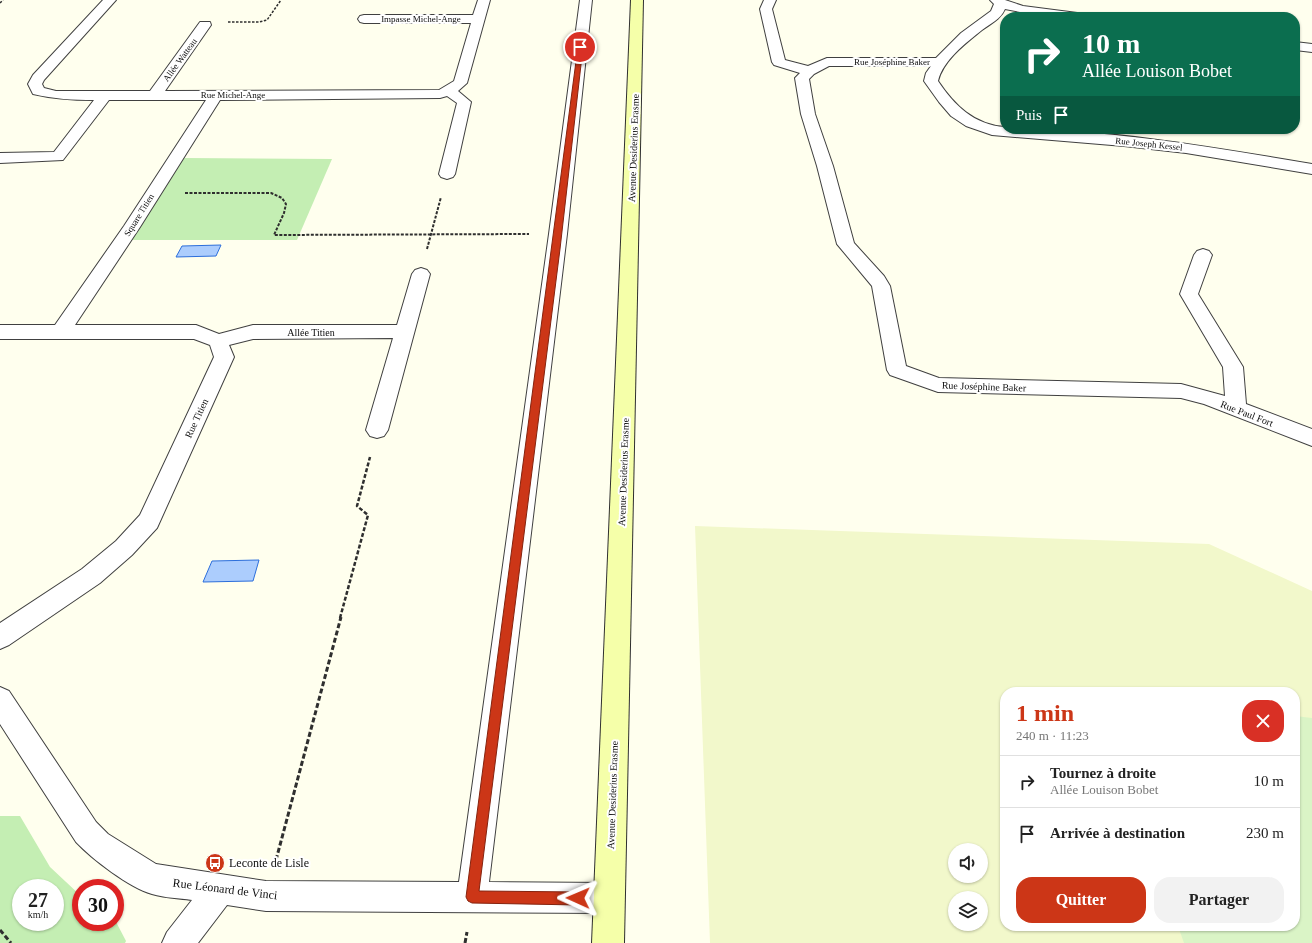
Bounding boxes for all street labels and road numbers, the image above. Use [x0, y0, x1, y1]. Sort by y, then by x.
street label: Impasse Michel-Ange [381, 14, 461, 24]
street label: Allée Watteau [161, 36, 199, 84]
street label: Rue Joséphine Baker [854, 57, 930, 67]
street label: Rue Michel-Ange [201, 90, 265, 100]
street label: Avenue Desiderius Erasme [626, 93, 641, 202]
street label: Rue Joseph Kessel [1115, 135, 1184, 153]
street label: Square Titien [122, 191, 156, 238]
street label: Allée Titien [287, 327, 335, 338]
street label: Rue Joséphine Baker [942, 380, 1027, 393]
street label: Rue Titien [183, 397, 210, 440]
street label: Rue Paul Fort [1219, 398, 1275, 429]
street label: Avenue Desiderius Erasme [616, 417, 631, 526]
street label: Avenue Desiderius Erasme [605, 740, 620, 849]
street label: Rue Léonard de Vinci [172, 876, 279, 902]

